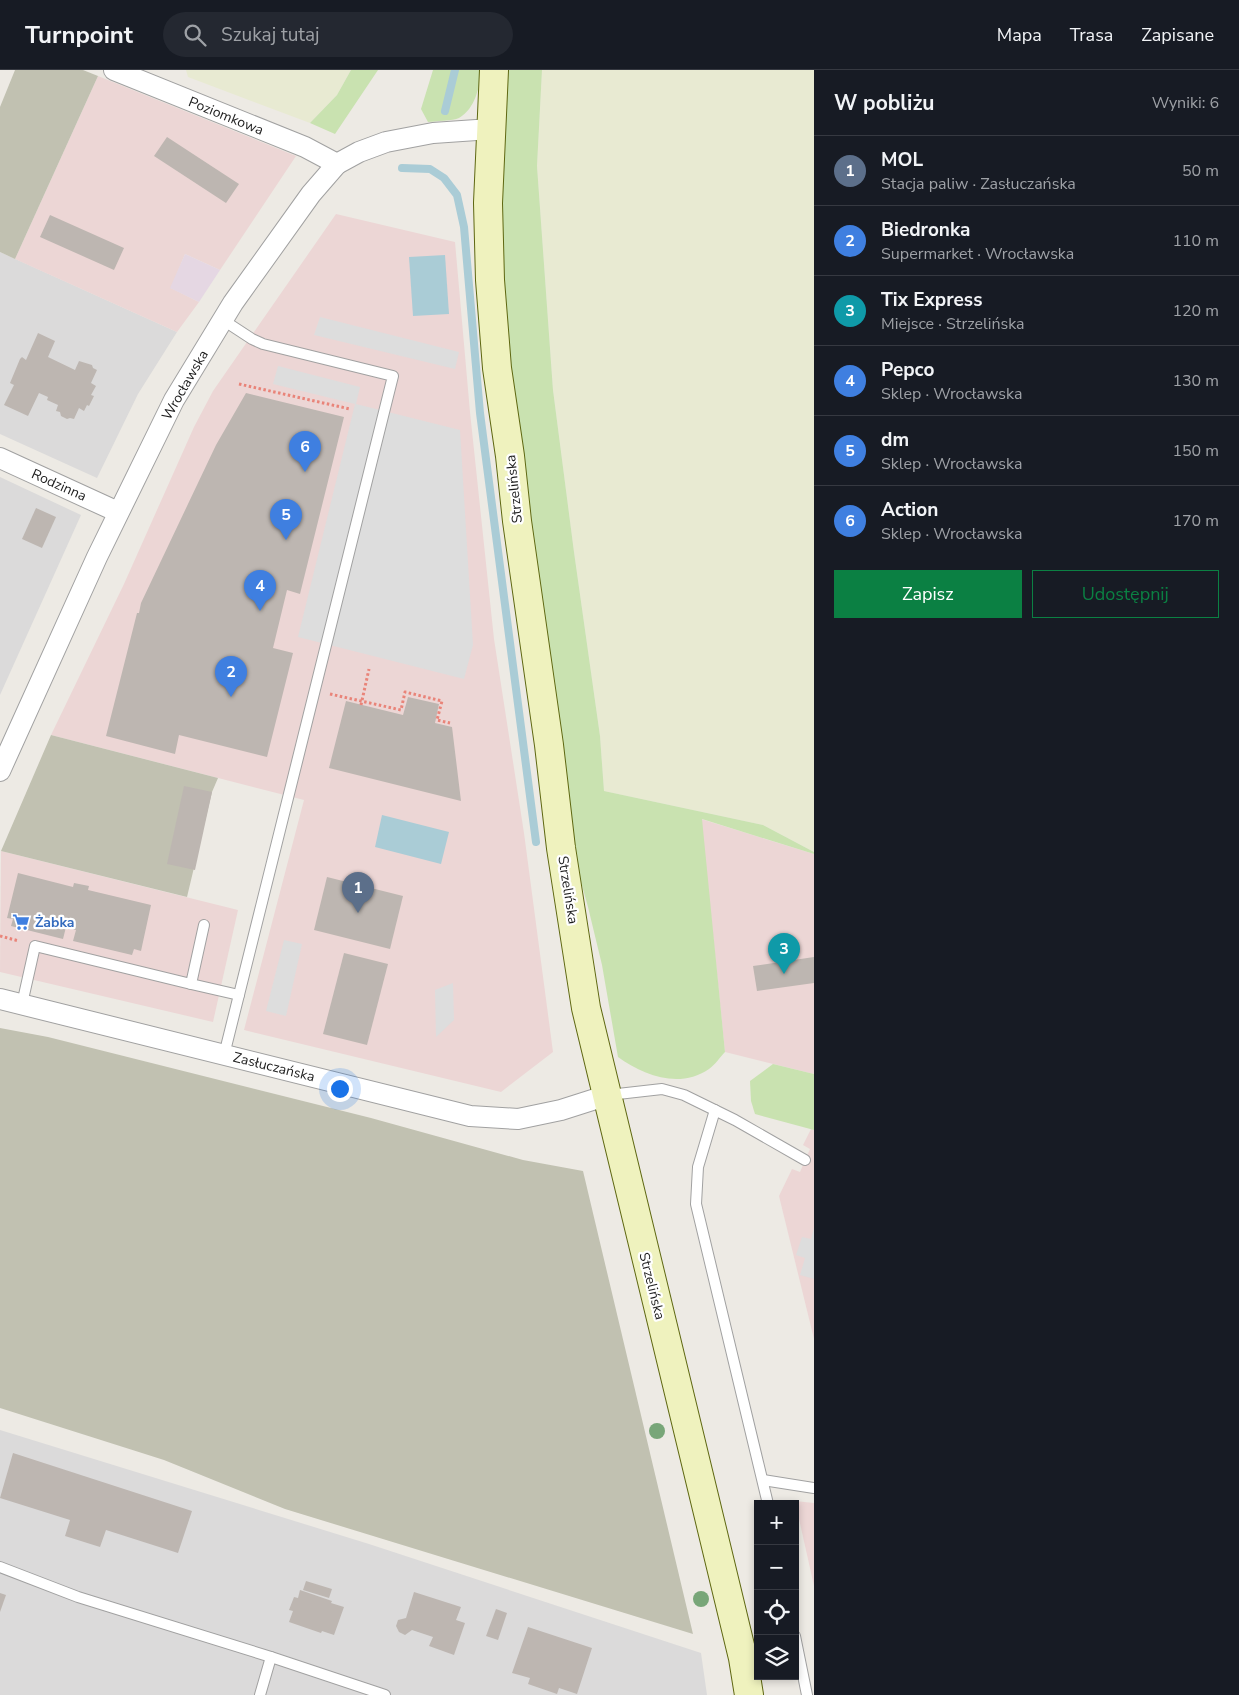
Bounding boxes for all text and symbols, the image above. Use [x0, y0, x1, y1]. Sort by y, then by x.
search box [163, 12, 513, 57]
text: Turnpoint [25, 19, 133, 51]
icon: search [181, 21, 209, 49]
text: Szukaj tutaj [221, 22, 320, 48]
text: Mapa [997, 23, 1042, 47]
text: Trasa [1070, 23, 1113, 47]
text: Zapisane [1141, 23, 1214, 47]
text: W pobliżu [834, 89, 935, 117]
street label: Poziomkowa [186, 92, 266, 140]
text: Wyniki: 6 [1152, 92, 1219, 114]
text: MOL [881, 147, 923, 173]
text: 1 [845, 160, 855, 182]
text: 50 m [1182, 160, 1219, 182]
text: Stacja paliw · Zasłuczańska [881, 173, 1076, 195]
text: Biedronka [881, 217, 970, 243]
text: 2 [845, 230, 855, 252]
text: 110 m [1172, 230, 1219, 252]
text: Supermarket · Wrocławska [881, 243, 1074, 265]
text: Tix Express [881, 287, 982, 313]
text: 3 [845, 300, 855, 322]
text: 120 m [1172, 300, 1219, 322]
text: Miejsce · Strzelińska [881, 313, 1025, 335]
street label: Wrocławska [157, 346, 213, 424]
text: Pepco [881, 357, 934, 383]
text: 4 [845, 370, 855, 392]
text: 130 m [1172, 370, 1219, 392]
text: Sklep · Wrocławska [881, 383, 1022, 405]
text: dm [881, 427, 909, 453]
pin: 6 [289, 431, 321, 472]
text: 5 [845, 440, 855, 462]
text: 150 m [1172, 440, 1219, 462]
text: Sklep · Wrocławska [881, 453, 1022, 475]
street label: Strzelińska [501, 454, 527, 524]
street label: Rodzinna [29, 464, 89, 506]
text: Action [881, 497, 938, 523]
pin: 5 [270, 499, 302, 540]
text: 6 [845, 510, 855, 532]
text: 170 m [1172, 510, 1219, 532]
text: Sklep · Wrocławska [881, 523, 1022, 545]
pin: 4 [244, 570, 276, 611]
button: Zapisz [834, 570, 1022, 618]
button: Udostępnij [1032, 570, 1219, 618]
pin: 2 [215, 656, 247, 697]
street label: Strzelińska [553, 855, 583, 925]
pin: 1 [342, 872, 374, 913]
supermarket icon: Żabka [11, 912, 31, 932]
place label: Żabka [35, 913, 74, 932]
pin: 3 [768, 933, 800, 974]
street label: Zasłuczańska [231, 1048, 317, 1086]
your location [327, 1076, 353, 1102]
street label: Strzelińska [634, 1250, 670, 1322]
map controls [754, 1500, 799, 1680]
button: + [754, 1500, 799, 1545]
button: − [754, 1545, 799, 1590]
button: locate [754, 1590, 799, 1635]
button: layers [754, 1635, 799, 1680]

